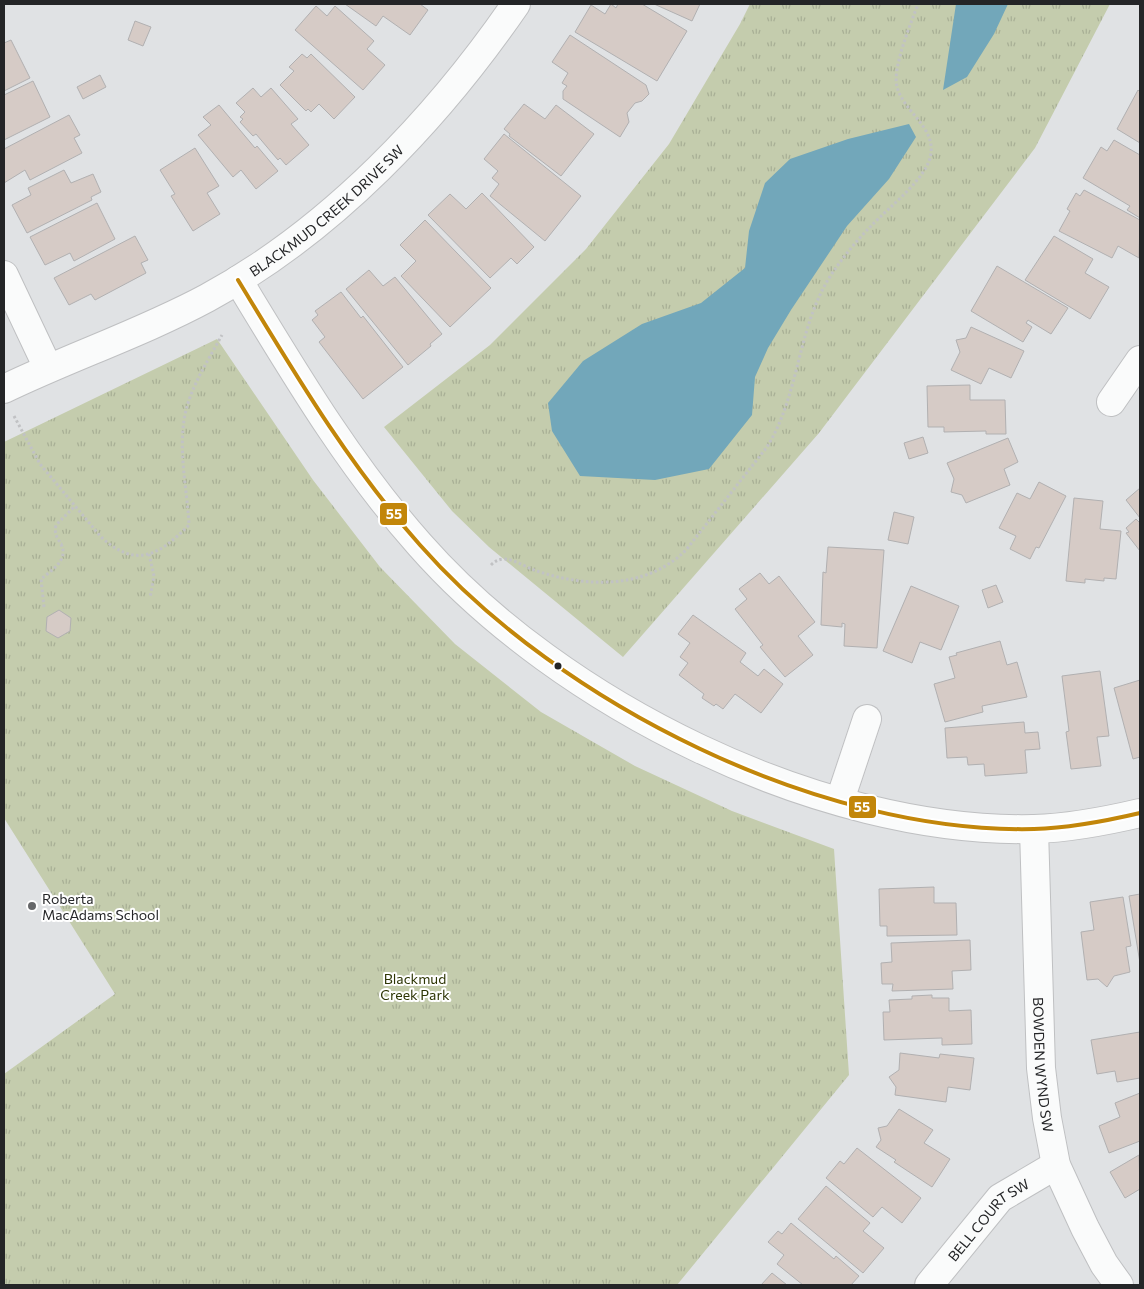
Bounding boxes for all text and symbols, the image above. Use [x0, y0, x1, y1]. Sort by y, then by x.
street label: BLACKMUD CREEK DRIVE SW [246, 141, 406, 279]
line badge: 55 [379, 502, 408, 526]
text: 55 [386, 505, 402, 522]
unlabelled marker [553, 661, 563, 671]
line badge: 55 [848, 795, 877, 819]
text: 55 [854, 798, 870, 815]
place label: Roberta MacAdams School [42, 890, 159, 923]
marker: Roberta MacAdams School [26, 900, 38, 912]
park label: Blackmud Creek Park [380, 970, 450, 1003]
street label: BOWDEN WYND SW [1030, 997, 1058, 1134]
street label: BELL COURT SW [944, 1174, 1032, 1264]

